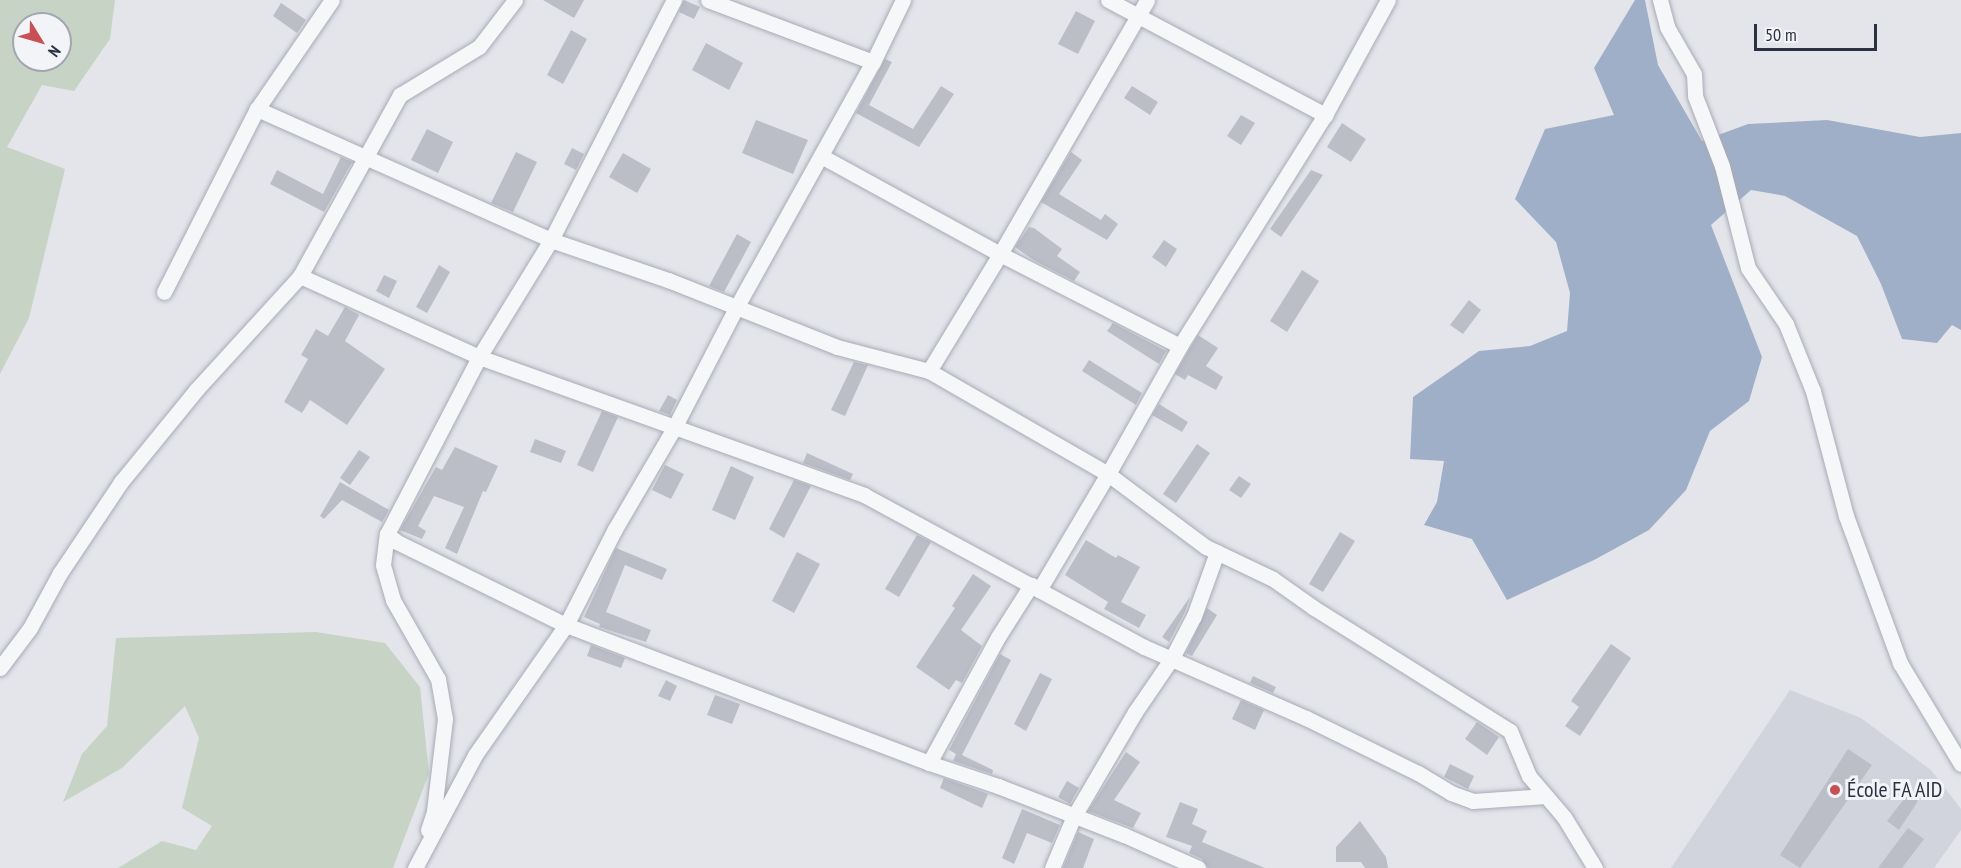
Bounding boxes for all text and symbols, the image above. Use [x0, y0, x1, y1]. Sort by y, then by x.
north arrow [12, 12, 72, 72]
scale bar [1757, 12, 1880, 50]
text: 50 m [1765, 23, 1797, 46]
text: N [44, 42, 65, 61]
place label: École FA AID [1847, 777, 1944, 803]
marker: École FA AID [1828, 783, 1842, 797]

